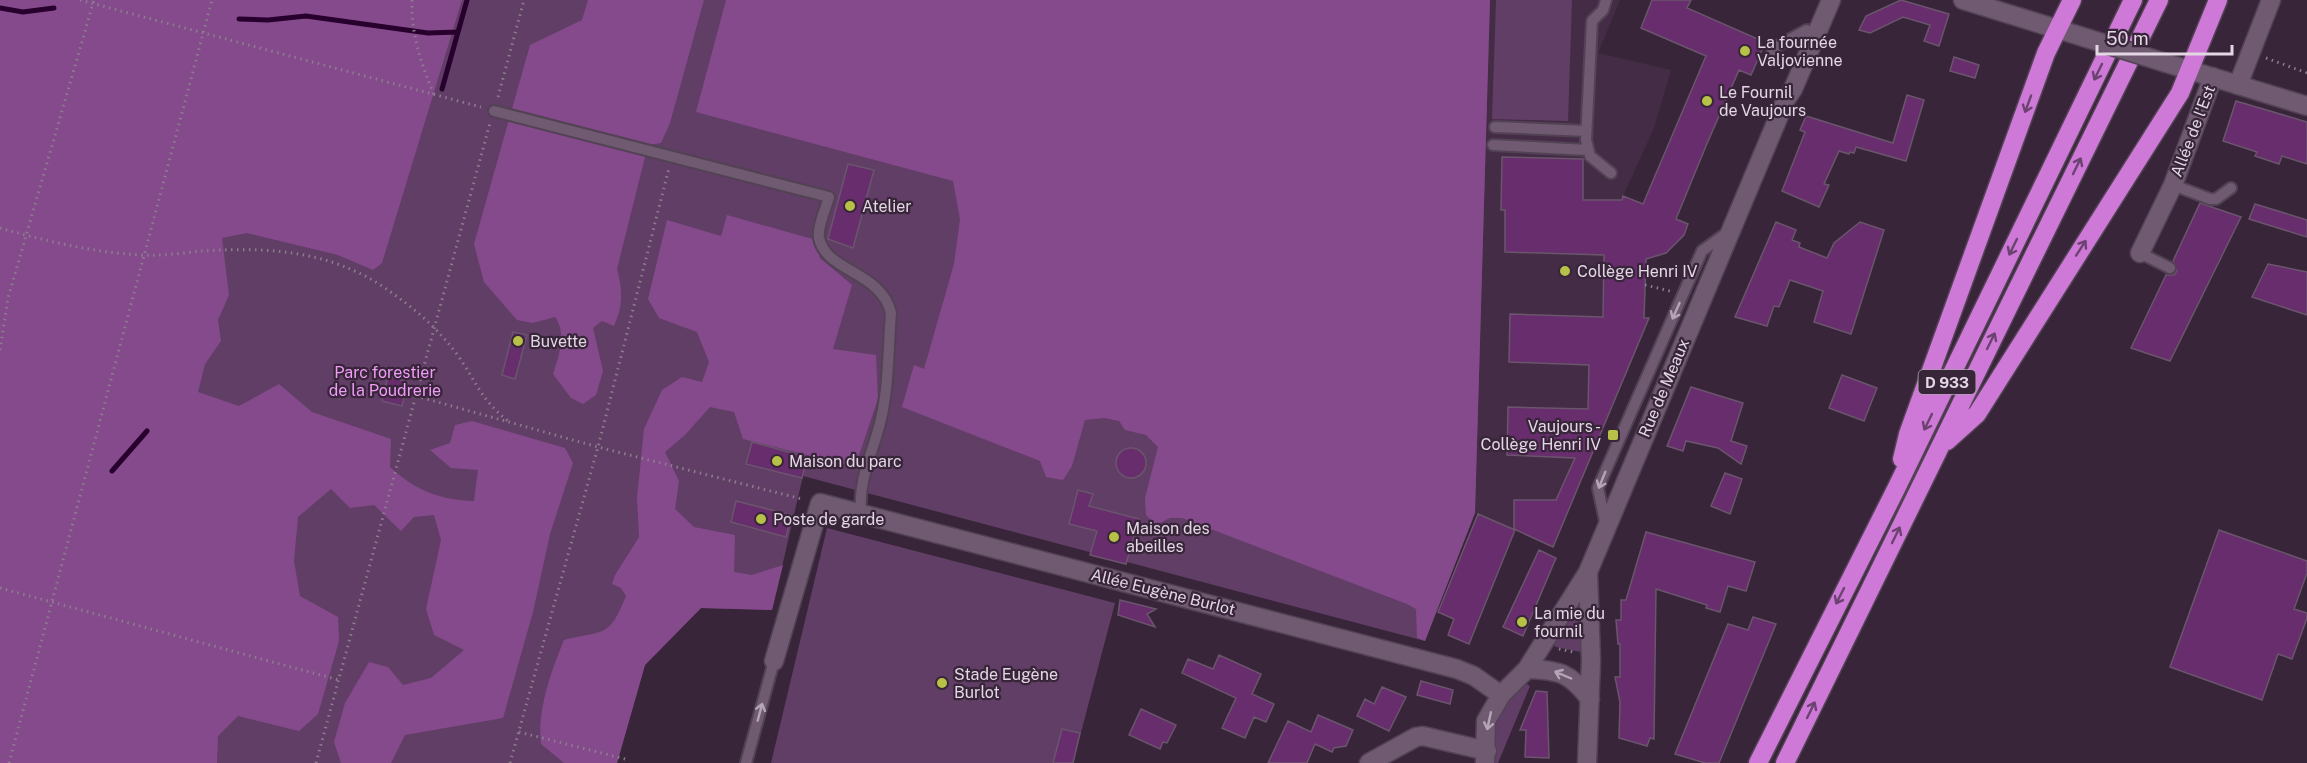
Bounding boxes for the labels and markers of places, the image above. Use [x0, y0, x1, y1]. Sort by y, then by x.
place label: La fournée Valjovienne [1757, 33, 1842, 70]
marker: La fournée Valjovienne [1738, 44, 1752, 58]
place label: Le Fournil de Vaujours [1719, 83, 1806, 120]
marker: Le Fournil de Vaujours [1700, 94, 1714, 108]
place label: Atelier [862, 197, 912, 216]
marker: Atelier [843, 199, 857, 213]
place label: Collège Henri IV [1577, 262, 1698, 281]
marker: Collège Henri IV [1558, 264, 1572, 278]
place label: Buvette [530, 332, 587, 351]
marker: Buvette [511, 334, 525, 348]
place label: Vaujours - Collège Henri IV [1481, 417, 1601, 454]
marker: Vaujours - Collège Henri IV [1606, 428, 1620, 442]
place label: Maison du parc [789, 452, 902, 471]
marker: Maison du parc [770, 454, 784, 468]
place label: Poste de garde [773, 510, 884, 529]
marker: Poste de garde [754, 512, 768, 526]
place label: Maison des abeilles [1126, 519, 1210, 556]
marker: Maison des abeilles [1107, 530, 1121, 544]
place label: La mie du fournil [1534, 604, 1605, 641]
marker: La mie du fournil [1515, 615, 1529, 629]
place label: Stade Eugène Burlot [954, 665, 1058, 702]
marker: Stade Eugène Burlot [935, 676, 949, 690]

